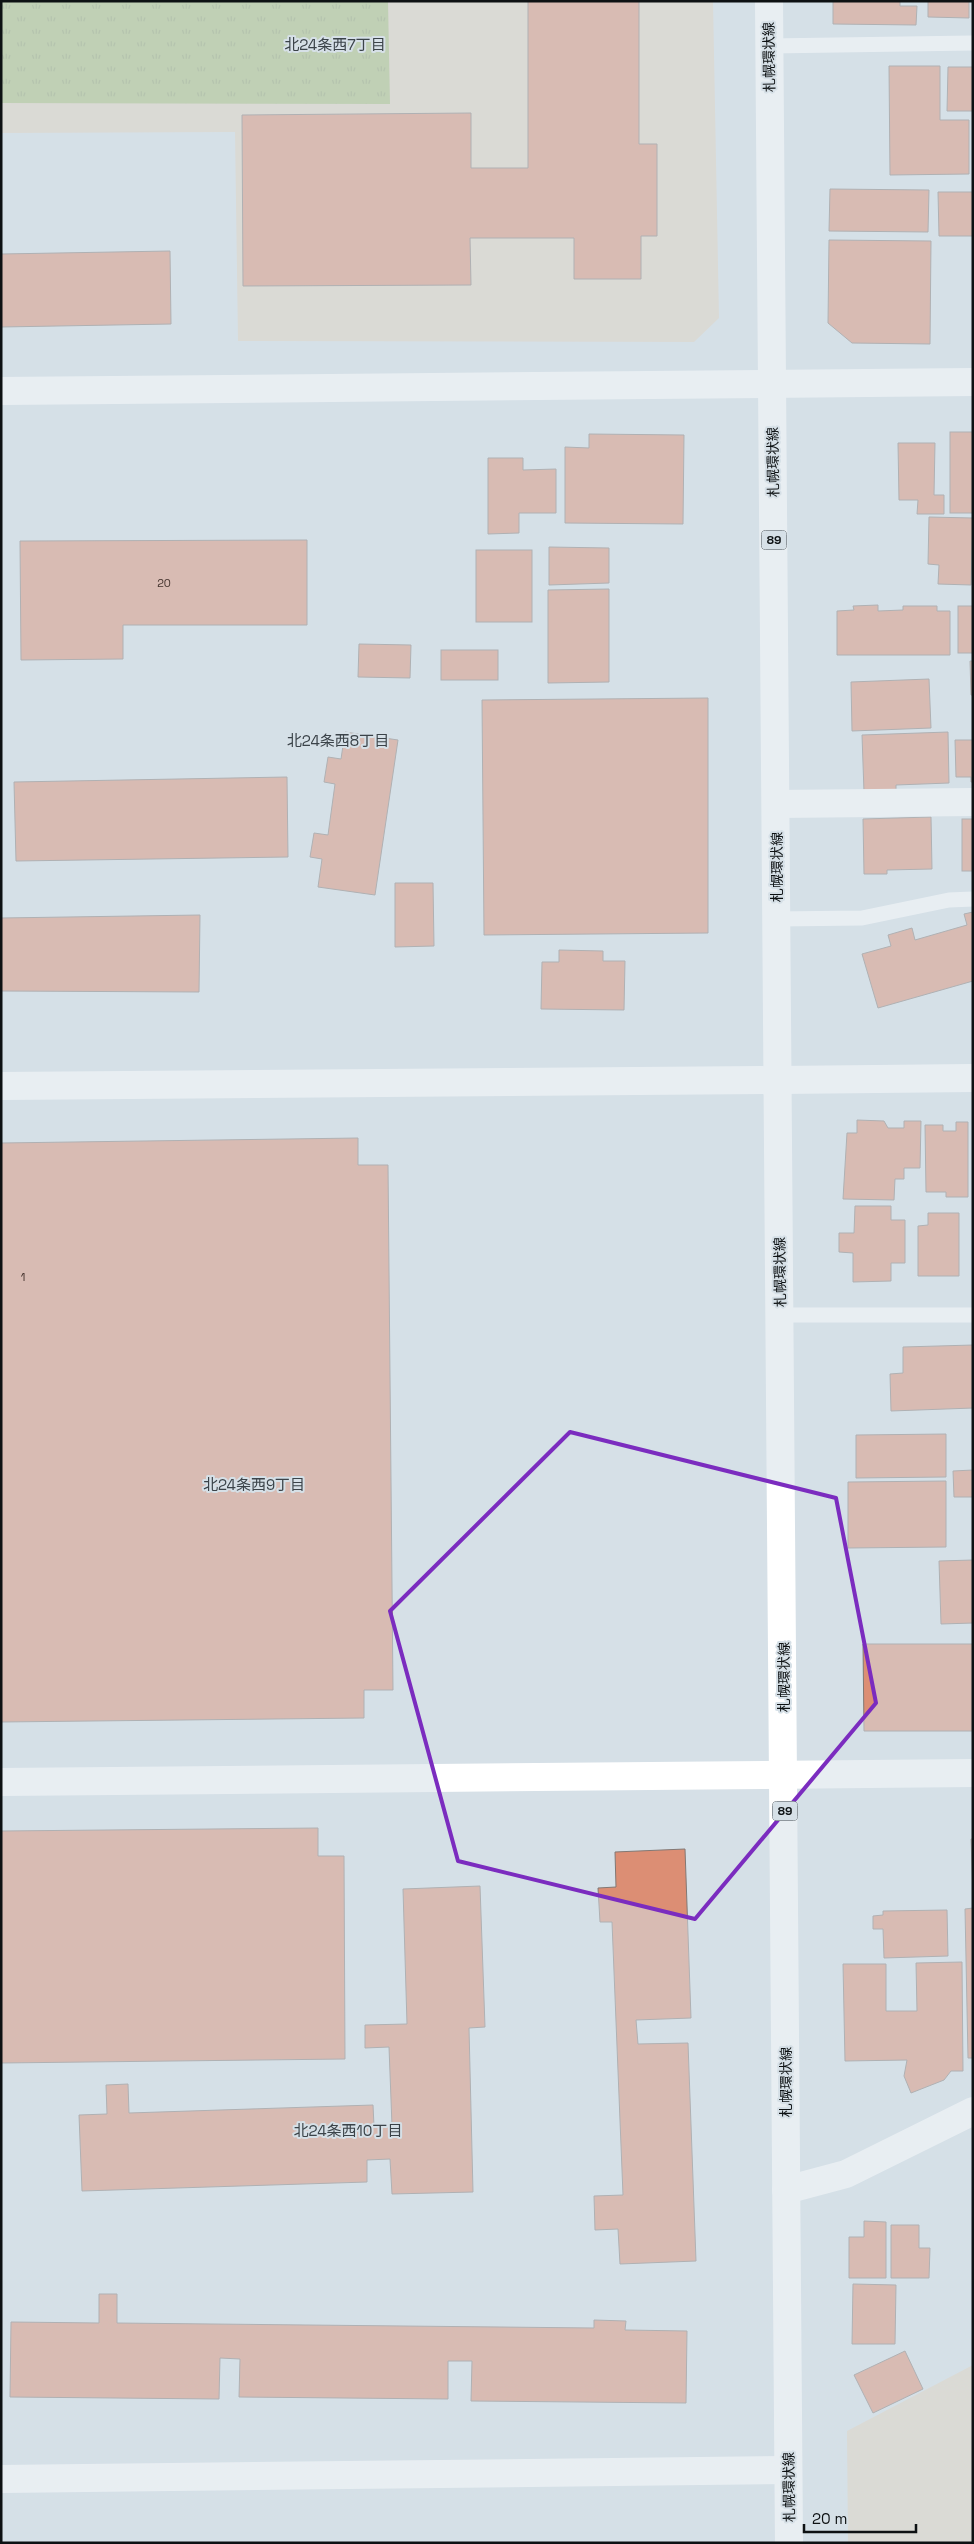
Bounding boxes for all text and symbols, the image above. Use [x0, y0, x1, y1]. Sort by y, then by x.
street label: 札幌環状線 [759, 22, 779, 92]
district label: 北24条西7丁目 [284, 35, 386, 54]
street label: 札幌環状線 [763, 427, 783, 497]
road number: 89 [762, 530, 786, 550]
house number: 20 [157, 576, 171, 590]
district label: 北24条西8丁目 [287, 731, 389, 750]
street label: 札幌環状線 [768, 832, 786, 902]
street label: 札幌環状線 [770, 1237, 790, 1307]
house number: 1 [21, 1270, 25, 1284]
district label: 北24条西9丁目 [203, 1475, 305, 1494]
street label: 札幌環状線 [775, 1642, 793, 1712]
road number: 89 [772, 1802, 798, 1820]
street label: 札幌環状線 [777, 2047, 795, 2117]
district label: 北24条西10丁目 [294, 2121, 402, 2140]
street label: 札幌環状線 [779, 2452, 799, 2522]
scale bar [804, 2502, 916, 2534]
text: 20 m [812, 2509, 847, 2528]

